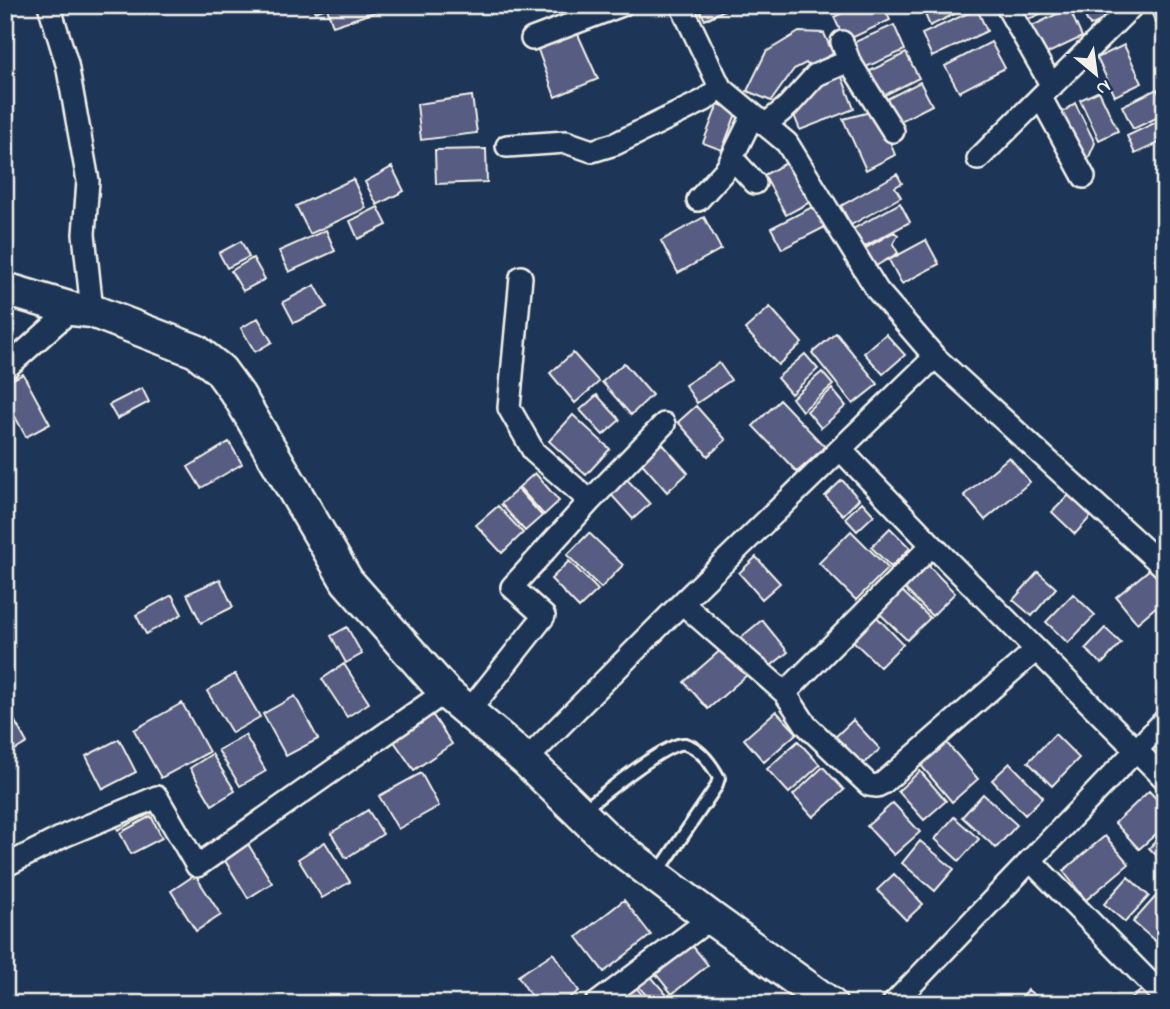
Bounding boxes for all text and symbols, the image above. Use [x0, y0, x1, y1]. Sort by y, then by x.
north arrow [1062, 38, 1132, 108]
text: N [1091, 72, 1115, 102]

